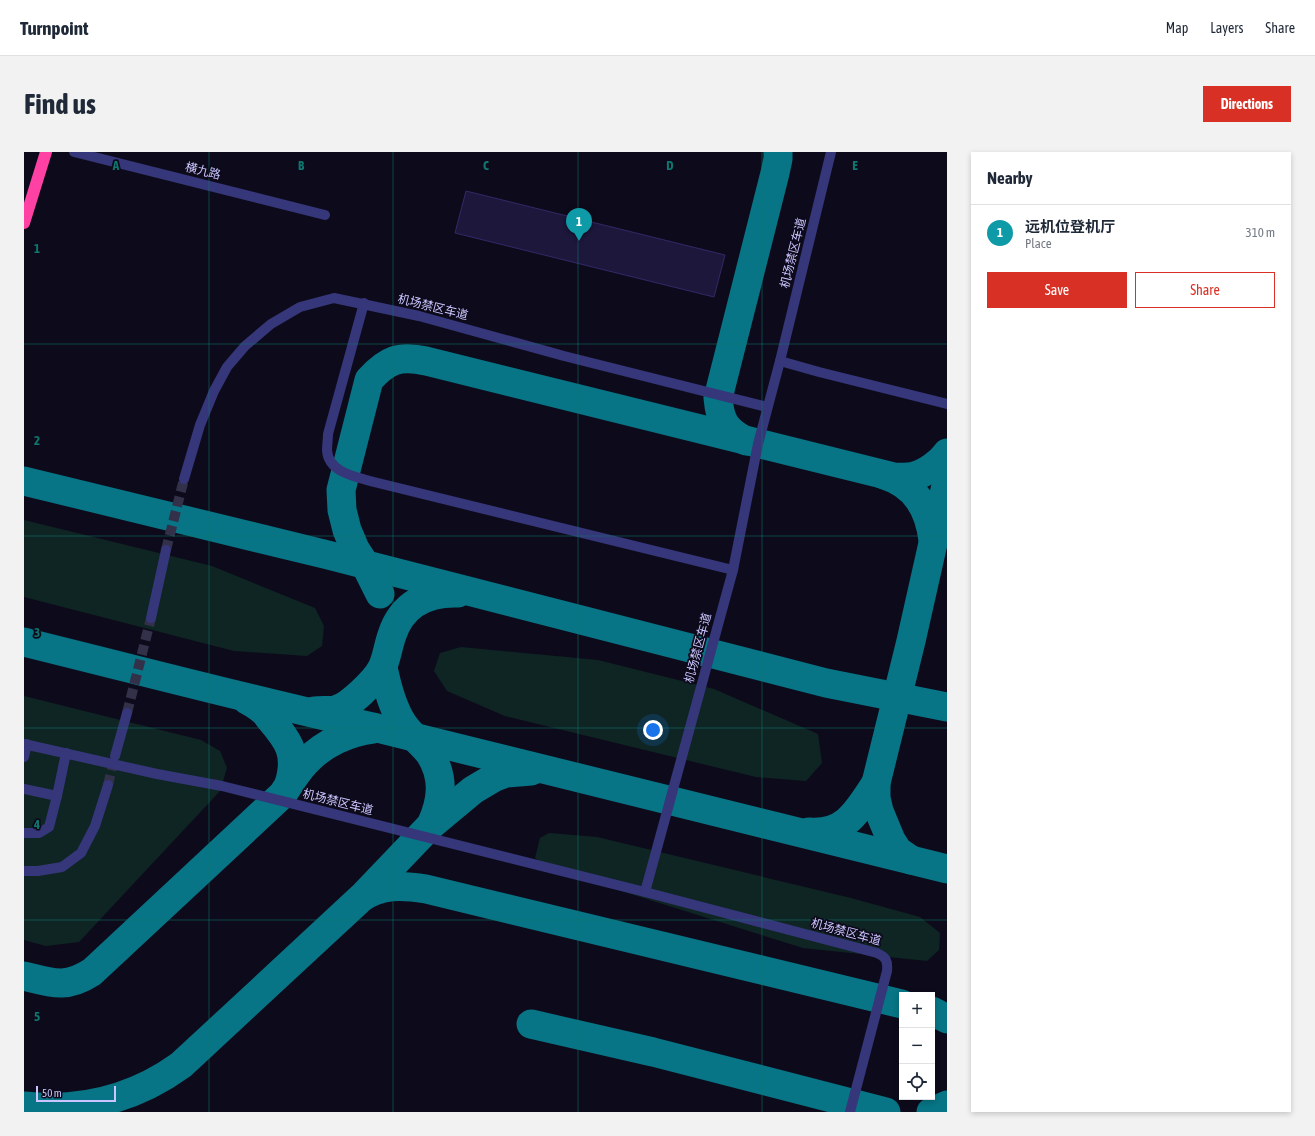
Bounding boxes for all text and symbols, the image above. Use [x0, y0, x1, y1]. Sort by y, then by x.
text: Turnpoint [20, 17, 88, 39]
text: Map [1166, 20, 1188, 36]
text: Layers [1210, 20, 1243, 36]
text: Share [1265, 20, 1295, 36]
button: Directions [1203, 86, 1291, 122]
text: Find us [24, 88, 96, 120]
text: A [112, 158, 120, 173]
text: B [298, 158, 305, 173]
text: C [483, 158, 489, 173]
text: D [666, 158, 674, 173]
text: E [852, 158, 858, 173]
street label: 横九路 [184, 160, 222, 182]
text: Nearby [987, 168, 1033, 188]
pin: 1 [566, 208, 592, 241]
street label: 机场禁区车道 [777, 216, 809, 290]
text: 远机位登机厅 [1025, 218, 1115, 235]
text: 1 [997, 225, 1003, 240]
text: 310 m [1246, 225, 1275, 240]
text: Place [1025, 236, 1052, 251]
text: 1 [34, 241, 40, 256]
button: Save [987, 272, 1127, 308]
button: Share [1135, 272, 1275, 308]
street label: 机场禁区车道 [396, 291, 470, 323]
text: 2 [34, 433, 40, 448]
street label: 机场禁区车道 [682, 611, 714, 685]
text: 3 [34, 625, 40, 640]
your location [643, 720, 663, 740]
street label: 机场禁区车道 [301, 786, 375, 818]
text: 4 [33, 817, 40, 832]
street label: 机场禁区车道 [809, 916, 883, 948]
map controls [899, 992, 935, 1100]
button: + [899, 992, 935, 1028]
text: 5 [34, 1009, 40, 1024]
button: − [899, 1028, 935, 1064]
button: locate [899, 1064, 935, 1100]
scale bar [36, 1084, 116, 1103]
text: 50 m [42, 1087, 62, 1099]

